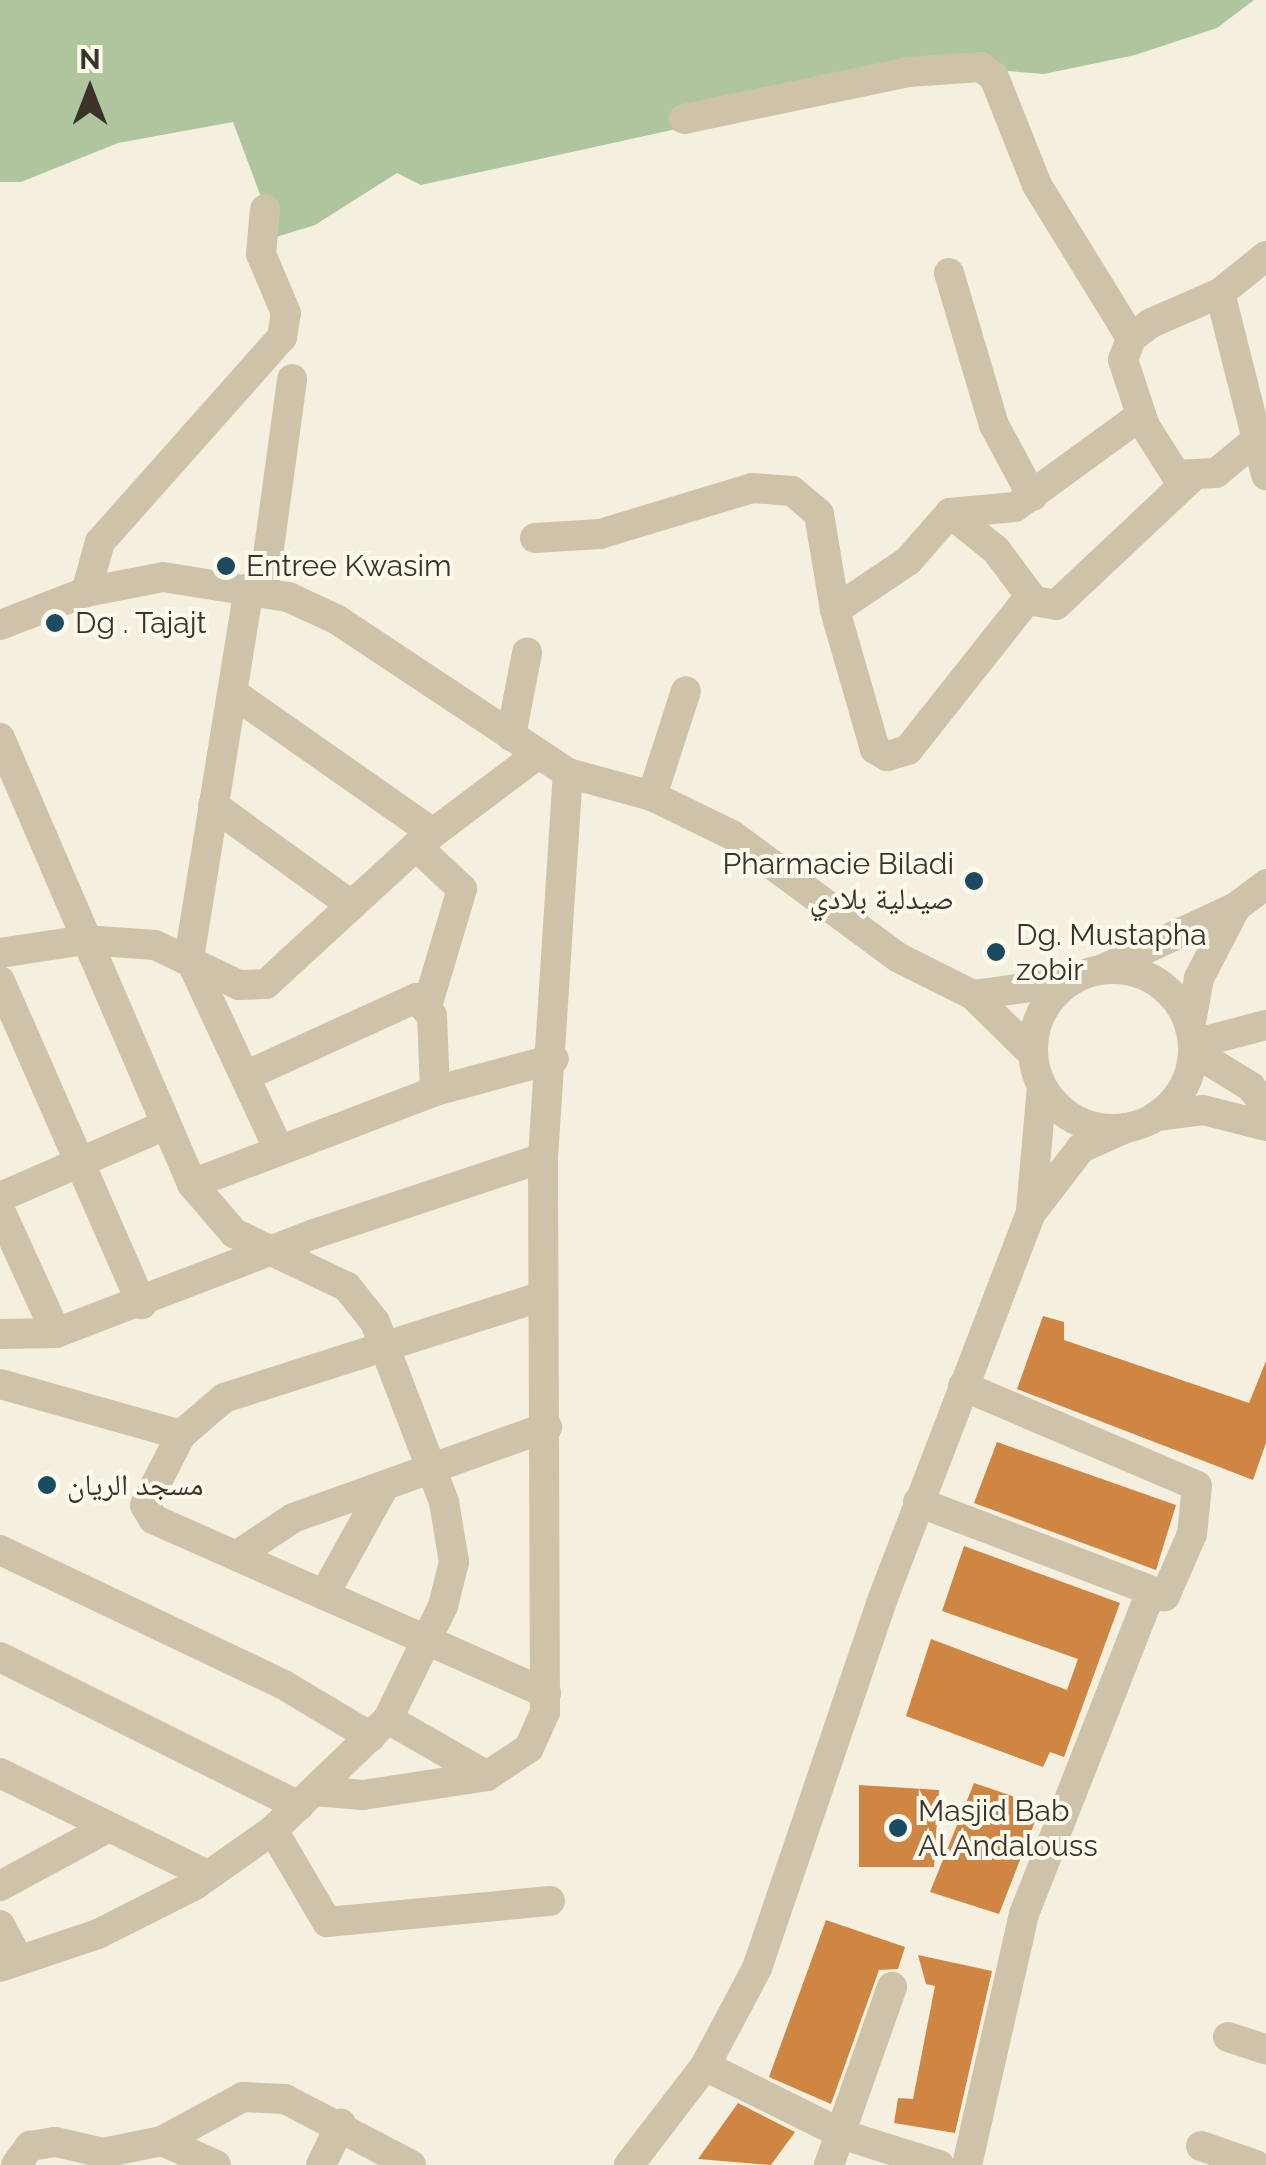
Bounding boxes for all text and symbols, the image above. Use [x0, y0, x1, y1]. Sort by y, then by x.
north arrow [40, 40, 140, 140]
text: N [79, 43, 101, 76]
place label: Entree Kwasim [246, 548, 452, 584]
marker: Entree Kwasim [215, 555, 237, 577]
place label: Dg . Tajajt [75, 605, 207, 641]
marker: Dg . Tajajt [44, 612, 66, 634]
place label: Pharmacie Biladi صيدلية بلادي [723, 846, 954, 916]
marker: Pharmacie Biladi صيدلية بلادي [963, 870, 985, 892]
place label: Dg. Mustapha zobir [1016, 917, 1207, 988]
marker: Dg. Mustapha zobir [985, 941, 1007, 963]
place label: مسجد الريان [67, 1467, 203, 1503]
marker: مسجد الريان [36, 1474, 58, 1496]
place label: Masjid Bab Al Andalouss [918, 1793, 1100, 1864]
marker: Masjid Bab Al Andalouss [887, 1817, 909, 1839]

